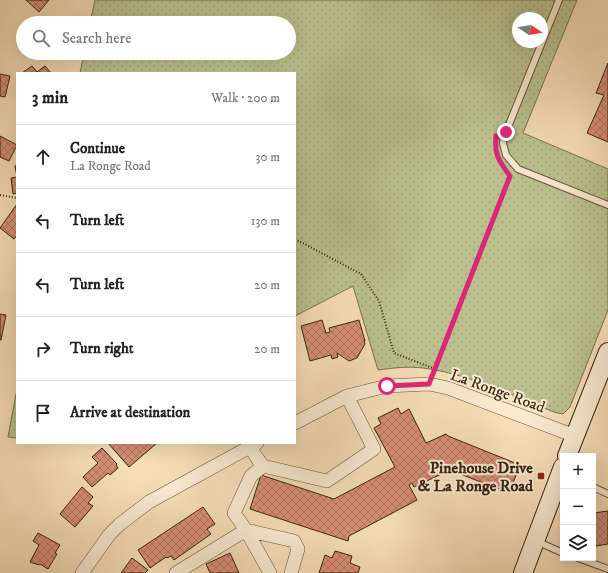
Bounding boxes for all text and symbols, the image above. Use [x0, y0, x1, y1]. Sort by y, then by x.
north arrow [512, 12, 548, 48]
search box [16, 16, 296, 60]
icon: search [30, 27, 52, 49]
text: Search here [62, 29, 131, 48]
text: 3 min [32, 87, 68, 109]
text: Walk · 200 m [211, 90, 280, 106]
route end [497, 123, 515, 141]
text: Continue [70, 139, 125, 158]
icon: ahead [32, 146, 54, 168]
text: 30 m [256, 149, 280, 165]
text: La Ronge Road [70, 158, 151, 174]
icon: left [32, 210, 54, 232]
text: Turn left [70, 211, 124, 230]
text: 130 m [251, 213, 280, 229]
icon: left [32, 274, 54, 296]
text: Turn left [70, 275, 124, 294]
text: 20 m [254, 277, 280, 293]
icon: right [32, 338, 54, 360]
text: Turn right [70, 339, 133, 358]
text: 20 m [254, 341, 280, 357]
street label: La Ronge Road [448, 365, 548, 417]
route start [378, 377, 396, 395]
icon: arrive [32, 402, 54, 424]
text: Arrive at destination [70, 403, 190, 422]
map controls [560, 453, 596, 561]
button: + [560, 453, 596, 489]
place label: Pinehouse Drive & La Ronge Road [418, 458, 534, 496]
marker: Pinehouse Drive & La Ronge Road [536, 471, 546, 481]
button: − [560, 489, 596, 525]
button: layers [560, 525, 596, 561]

